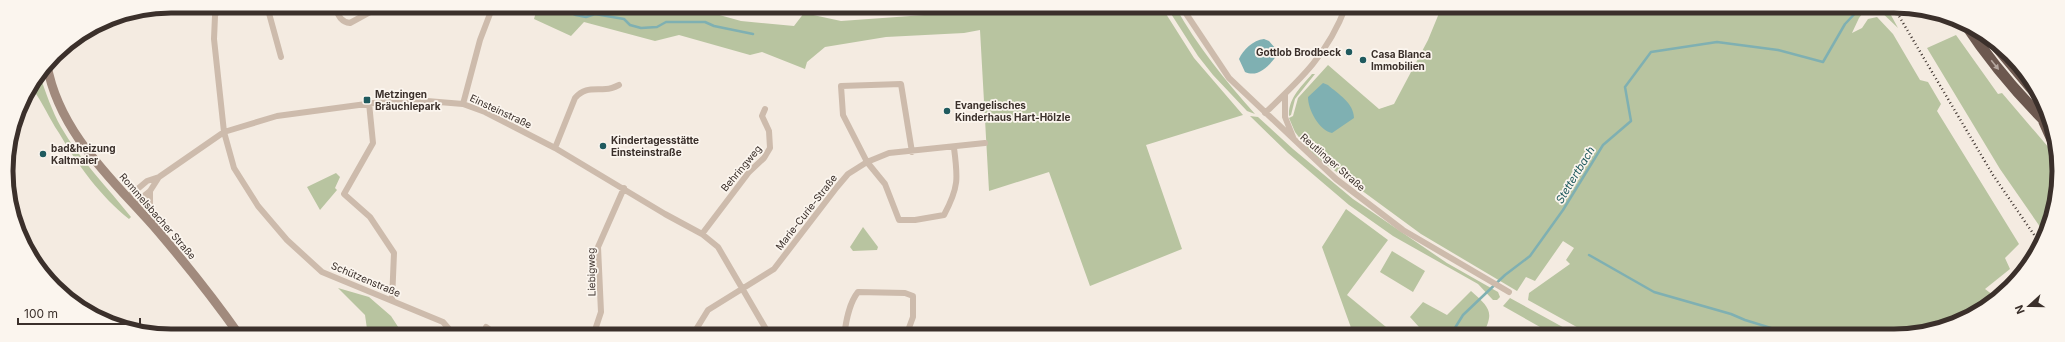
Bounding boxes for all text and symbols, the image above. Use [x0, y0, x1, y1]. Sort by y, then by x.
place label: Gottlob Brodbeck [1256, 46, 1341, 58]
marker: Gottlob Brodbeck [1344, 47, 1354, 57]
place label: Casa Blanca Immobilien [1371, 48, 1431, 72]
marker: Casa Blanca Immobilien [1358, 55, 1368, 65]
one-way arrow [1991, 60, 2000, 71]
place label: Metzingen Bräuchlepark [375, 88, 441, 112]
street label: Einsteinstraße [468, 91, 534, 131]
marker: Metzingen Bräuchlepark [362, 95, 372, 105]
place label: Evangelisches Kinderhaus Hart-Hölzle [955, 99, 1070, 123]
marker: Evangelisches Kinderhaus Hart-Hölzle [942, 106, 952, 116]
street label: Reutlinger Straße [1298, 131, 1368, 193]
place label: Kindertagesstätte Einsteinstraße [611, 134, 699, 158]
marker: Kindertagesstätte Einsteinstraße [598, 141, 608, 151]
place label: bad&heizung Kaltmaier [51, 142, 116, 166]
street label: Behringweg [718, 142, 764, 194]
water label: Stettertbach [1552, 143, 1598, 206]
marker: bad&heizung Kaltmaier [38, 149, 48, 159]
street label: Rommelsbacher Straße [117, 170, 199, 262]
street label: Marie-Curie-Straße [773, 172, 839, 252]
street label: Liebigweg [585, 248, 597, 296]
street label: Schützenstraße [329, 259, 403, 299]
north arrow [2009, 286, 2049, 326]
scale bar [18, 300, 140, 326]
text: N [2012, 303, 2028, 316]
text: 100 m [24, 306, 58, 321]

